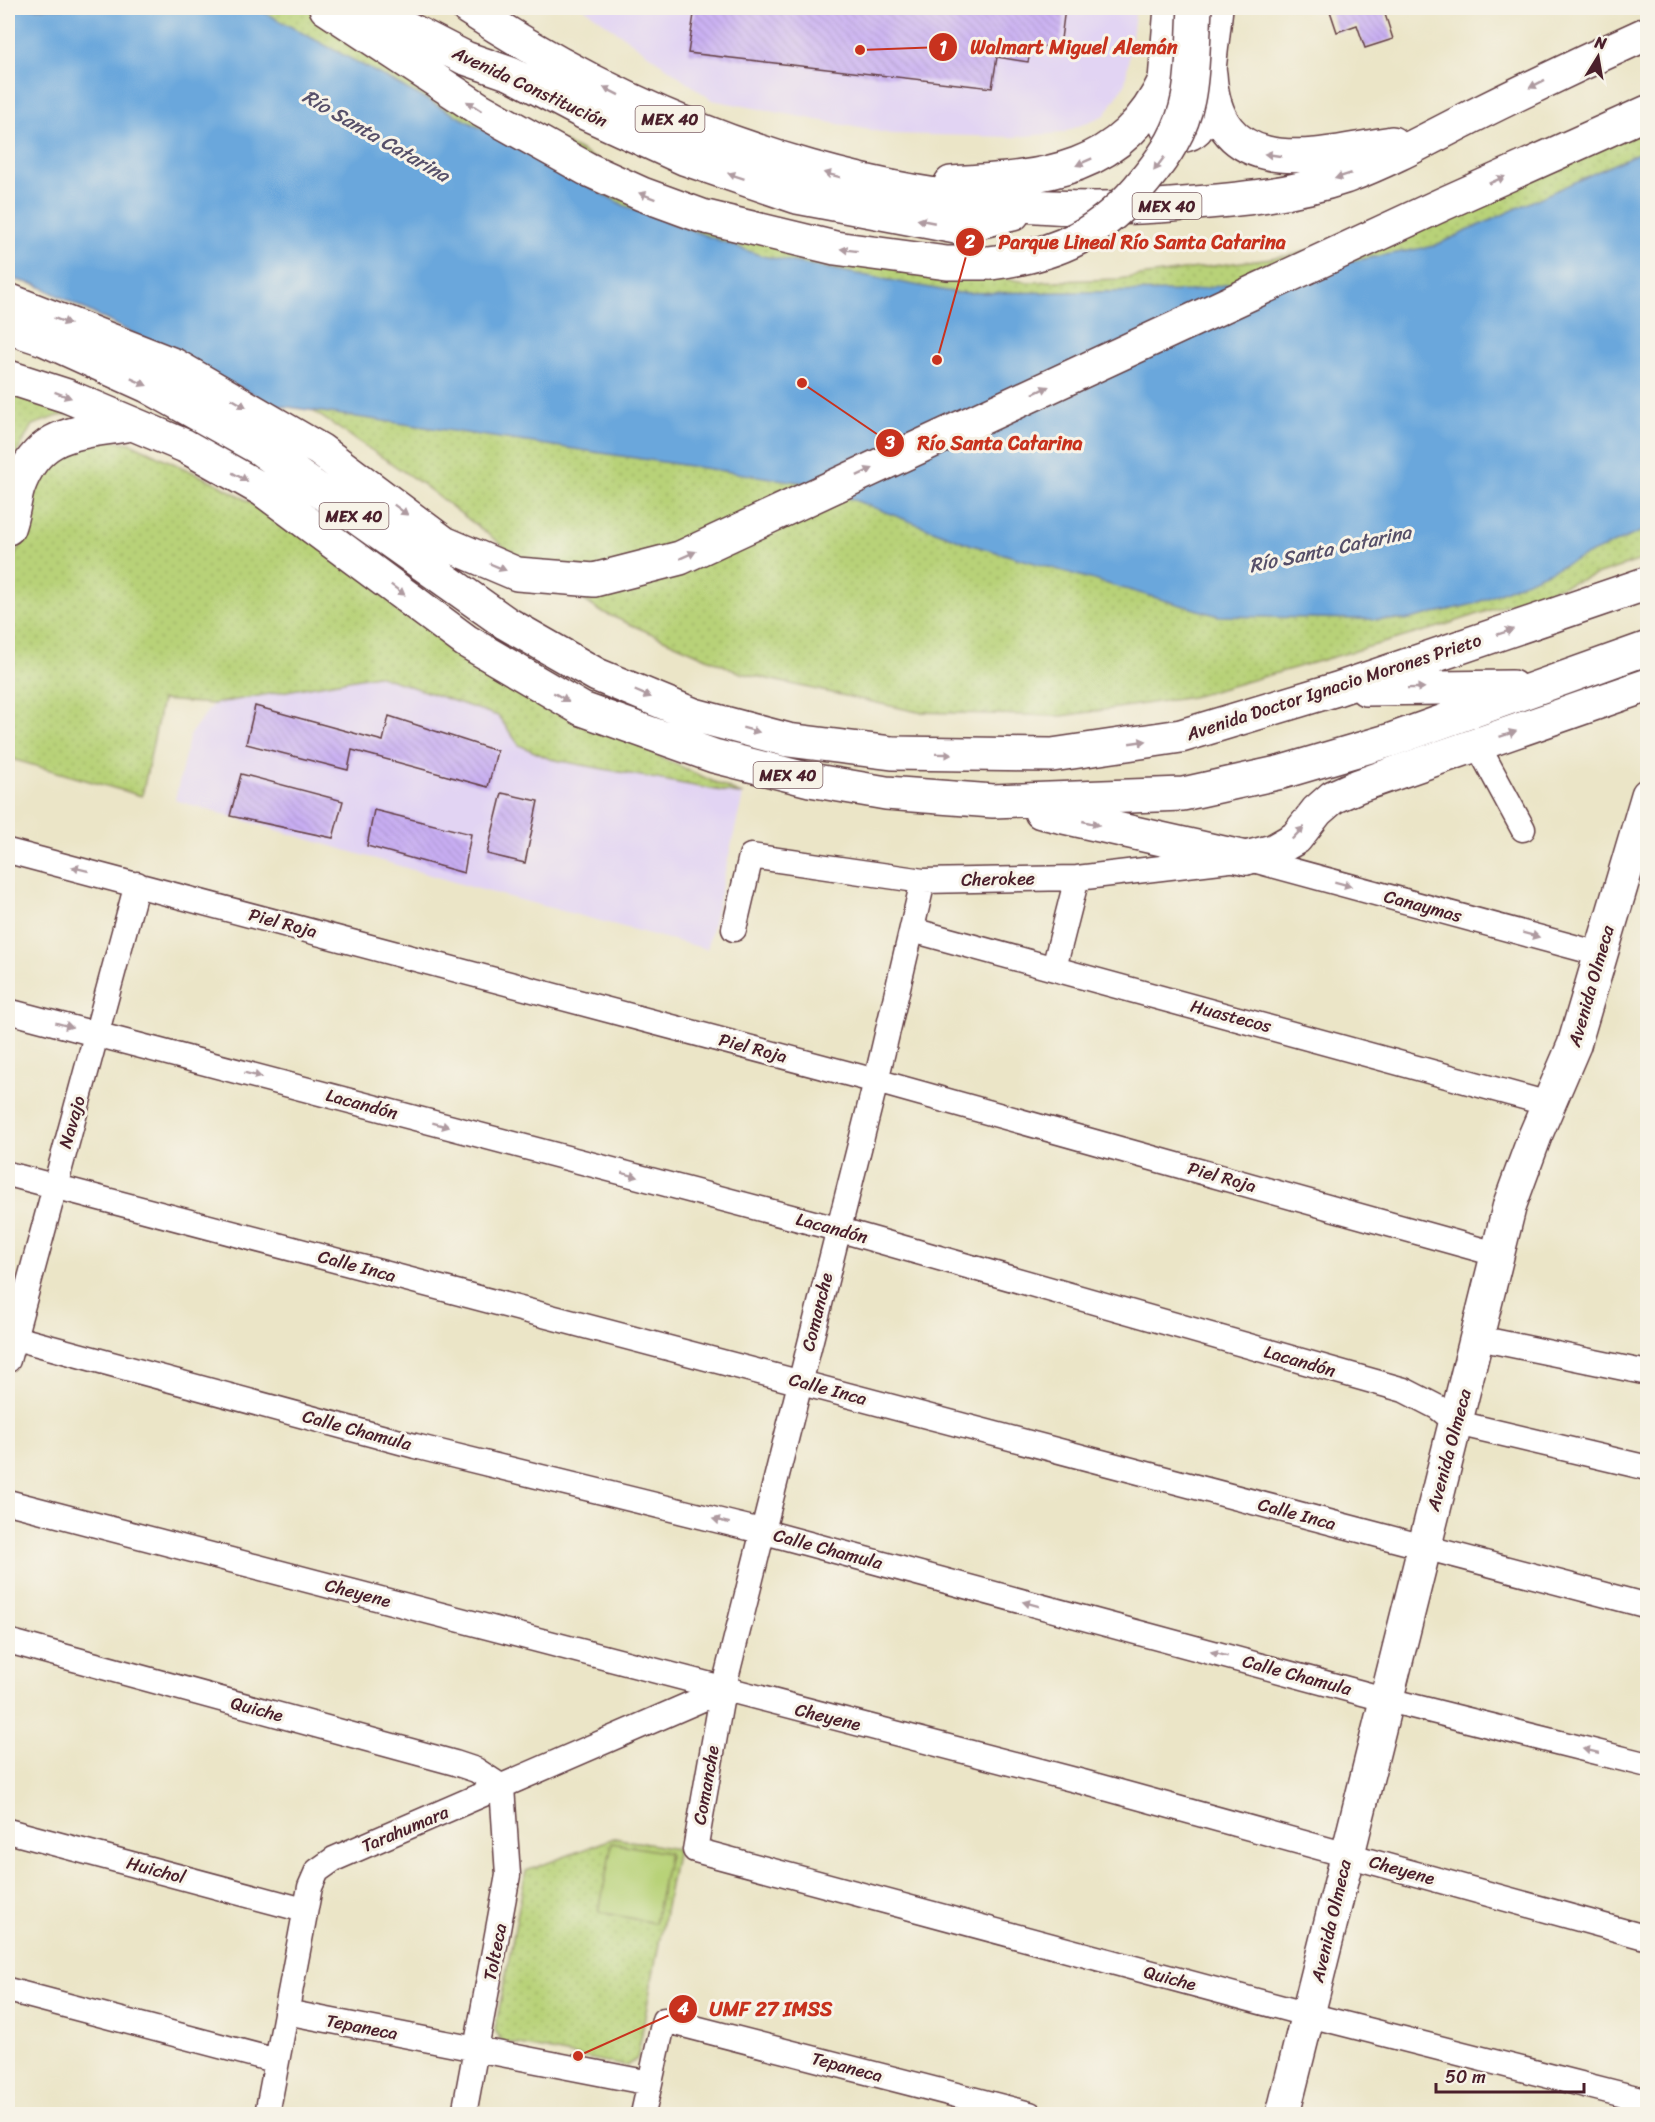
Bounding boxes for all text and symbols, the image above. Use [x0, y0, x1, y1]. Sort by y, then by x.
north arrow [1568, 27, 1628, 87]
text: N [1592, 27, 1610, 58]
callout: Walmart Miguel Alemán [928, 28, 1190, 66]
text: Walmart Miguel Alemán [970, 30, 1178, 65]
text: 1 [939, 32, 947, 64]
street label: Avenida Constitución [446, 37, 613, 137]
water label: Río Santa Catarina [296, 80, 458, 193]
one-way arrow [1529, 80, 1546, 89]
one-way arrow [603, 86, 620, 95]
one-way arrow [466, 100, 482, 112]
road number: MEX 40 [636, 106, 704, 132]
one-way arrow [1264, 150, 1283, 159]
one-way arrow [1153, 156, 1165, 171]
one-way arrow [1075, 158, 1092, 167]
one-way arrow [823, 169, 842, 179]
one-way arrow [727, 171, 745, 180]
one-way arrow [1334, 172, 1352, 181]
one-way arrow [1488, 175, 1505, 184]
one-way arrow [637, 190, 655, 200]
road number: MEX 40 [1132, 193, 1202, 219]
one-way arrow [916, 216, 935, 225]
callout: Parque Lineal Río Santa Catarina [955, 223, 1298, 261]
text: Parque Lineal Río Santa Catarina [998, 225, 1286, 260]
text: 2 [964, 226, 976, 258]
one-way arrow [839, 246, 858, 255]
one-way arrow [53, 317, 71, 327]
one-way arrow [130, 377, 148, 387]
one-way arrow [1033, 386, 1050, 395]
one-way arrow [54, 391, 72, 401]
one-way arrow [231, 397, 247, 408]
callout: Río Santa Catarina [875, 424, 1095, 462]
text: Río Santa Catarina [916, 426, 1083, 461]
text: 3 [884, 427, 895, 459]
one-way arrow [856, 468, 873, 477]
one-way arrow [232, 472, 249, 482]
road number: MEX 40 [320, 503, 388, 529]
one-way arrow [393, 504, 408, 516]
water label: Río Santa Catarina [1246, 514, 1416, 583]
one-way arrow [679, 550, 696, 559]
one-way arrow [490, 562, 507, 571]
one-way arrow [390, 584, 406, 597]
street label: Avenida Doctor Ignacio Morones Prieto [1181, 624, 1486, 750]
one-way arrow [1496, 626, 1514, 636]
one-way arrow [1407, 683, 1426, 693]
one-way arrow [634, 689, 652, 699]
one-way arrow [553, 691, 569, 702]
one-way arrow [742, 726, 760, 736]
one-way arrow [1499, 728, 1517, 738]
one-way arrow [1129, 738, 1148, 747]
one-way arrow [934, 749, 953, 759]
road number: MEX 40 [754, 762, 822, 788]
one-way arrow [1082, 819, 1101, 828]
one-way arrow [1291, 826, 1305, 841]
street label: Cherokee [961, 862, 1035, 896]
one-way arrow [71, 864, 89, 874]
one-way arrow [1334, 880, 1352, 889]
street label: Canaymas [1380, 880, 1466, 932]
street label: Piel Roja [245, 899, 321, 947]
street label: Avenida Olmeca [1558, 920, 1624, 1052]
one-way arrow [1522, 931, 1540, 940]
street label: Huastecos [1187, 990, 1276, 1042]
one-way arrow [55, 1021, 73, 1031]
street label: Piel Roja [715, 1024, 791, 1072]
one-way arrow [244, 1071, 262, 1080]
street label: Lacandón [322, 1079, 402, 1129]
street label: Navajo [49, 1092, 95, 1152]
one-way arrow [432, 1121, 450, 1130]
street label: Piel Roja [1184, 1152, 1260, 1202]
one-way arrow [621, 1170, 639, 1180]
street label: Lacandón [792, 1203, 872, 1253]
street label: Calle Inca [315, 1240, 399, 1292]
street label: Comanche [792, 1269, 842, 1355]
street label: Lacandón [1260, 1336, 1340, 1387]
street label: Calle Inca [786, 1363, 870, 1415]
street label: Avenida Olmeca [1417, 1384, 1481, 1516]
street label: Calle Chamula [299, 1400, 416, 1460]
street label: Calle Inca [1255, 1488, 1339, 1540]
one-way arrow [711, 1516, 730, 1526]
street label: Calle Chamula [770, 1519, 887, 1579]
street label: Cheyene [322, 1569, 395, 1617]
one-way arrow [1022, 1598, 1040, 1608]
street label: Calle Chamula [1239, 1645, 1356, 1705]
one-way arrow [1210, 1649, 1228, 1659]
street label: Quiche [227, 1687, 287, 1731]
street label: Cheyene [792, 1693, 865, 1741]
street label: Comanche [683, 1742, 729, 1827]
one-way arrow [1582, 1746, 1600, 1756]
street label: Tarahumara [356, 1796, 455, 1862]
street label: Cheyene [1365, 1845, 1439, 1895]
street label: Huichol [123, 1847, 190, 1893]
street label: Avenida Olmeca [1301, 1855, 1361, 1987]
street label: Tolteca [474, 1921, 516, 1983]
street label: Quiche [1140, 1956, 1200, 2000]
callout: UMF 27 IMSS [668, 1990, 844, 2028]
text: UMF 27 IMSS [709, 1992, 833, 2027]
text: 4 [676, 1993, 689, 2025]
street label: Tepaneca [323, 2004, 401, 2050]
street label: Tepaneca [808, 2042, 886, 2092]
scale bar [1436, 2056, 1584, 2094]
text: 50 m [1445, 2061, 1486, 2093]

